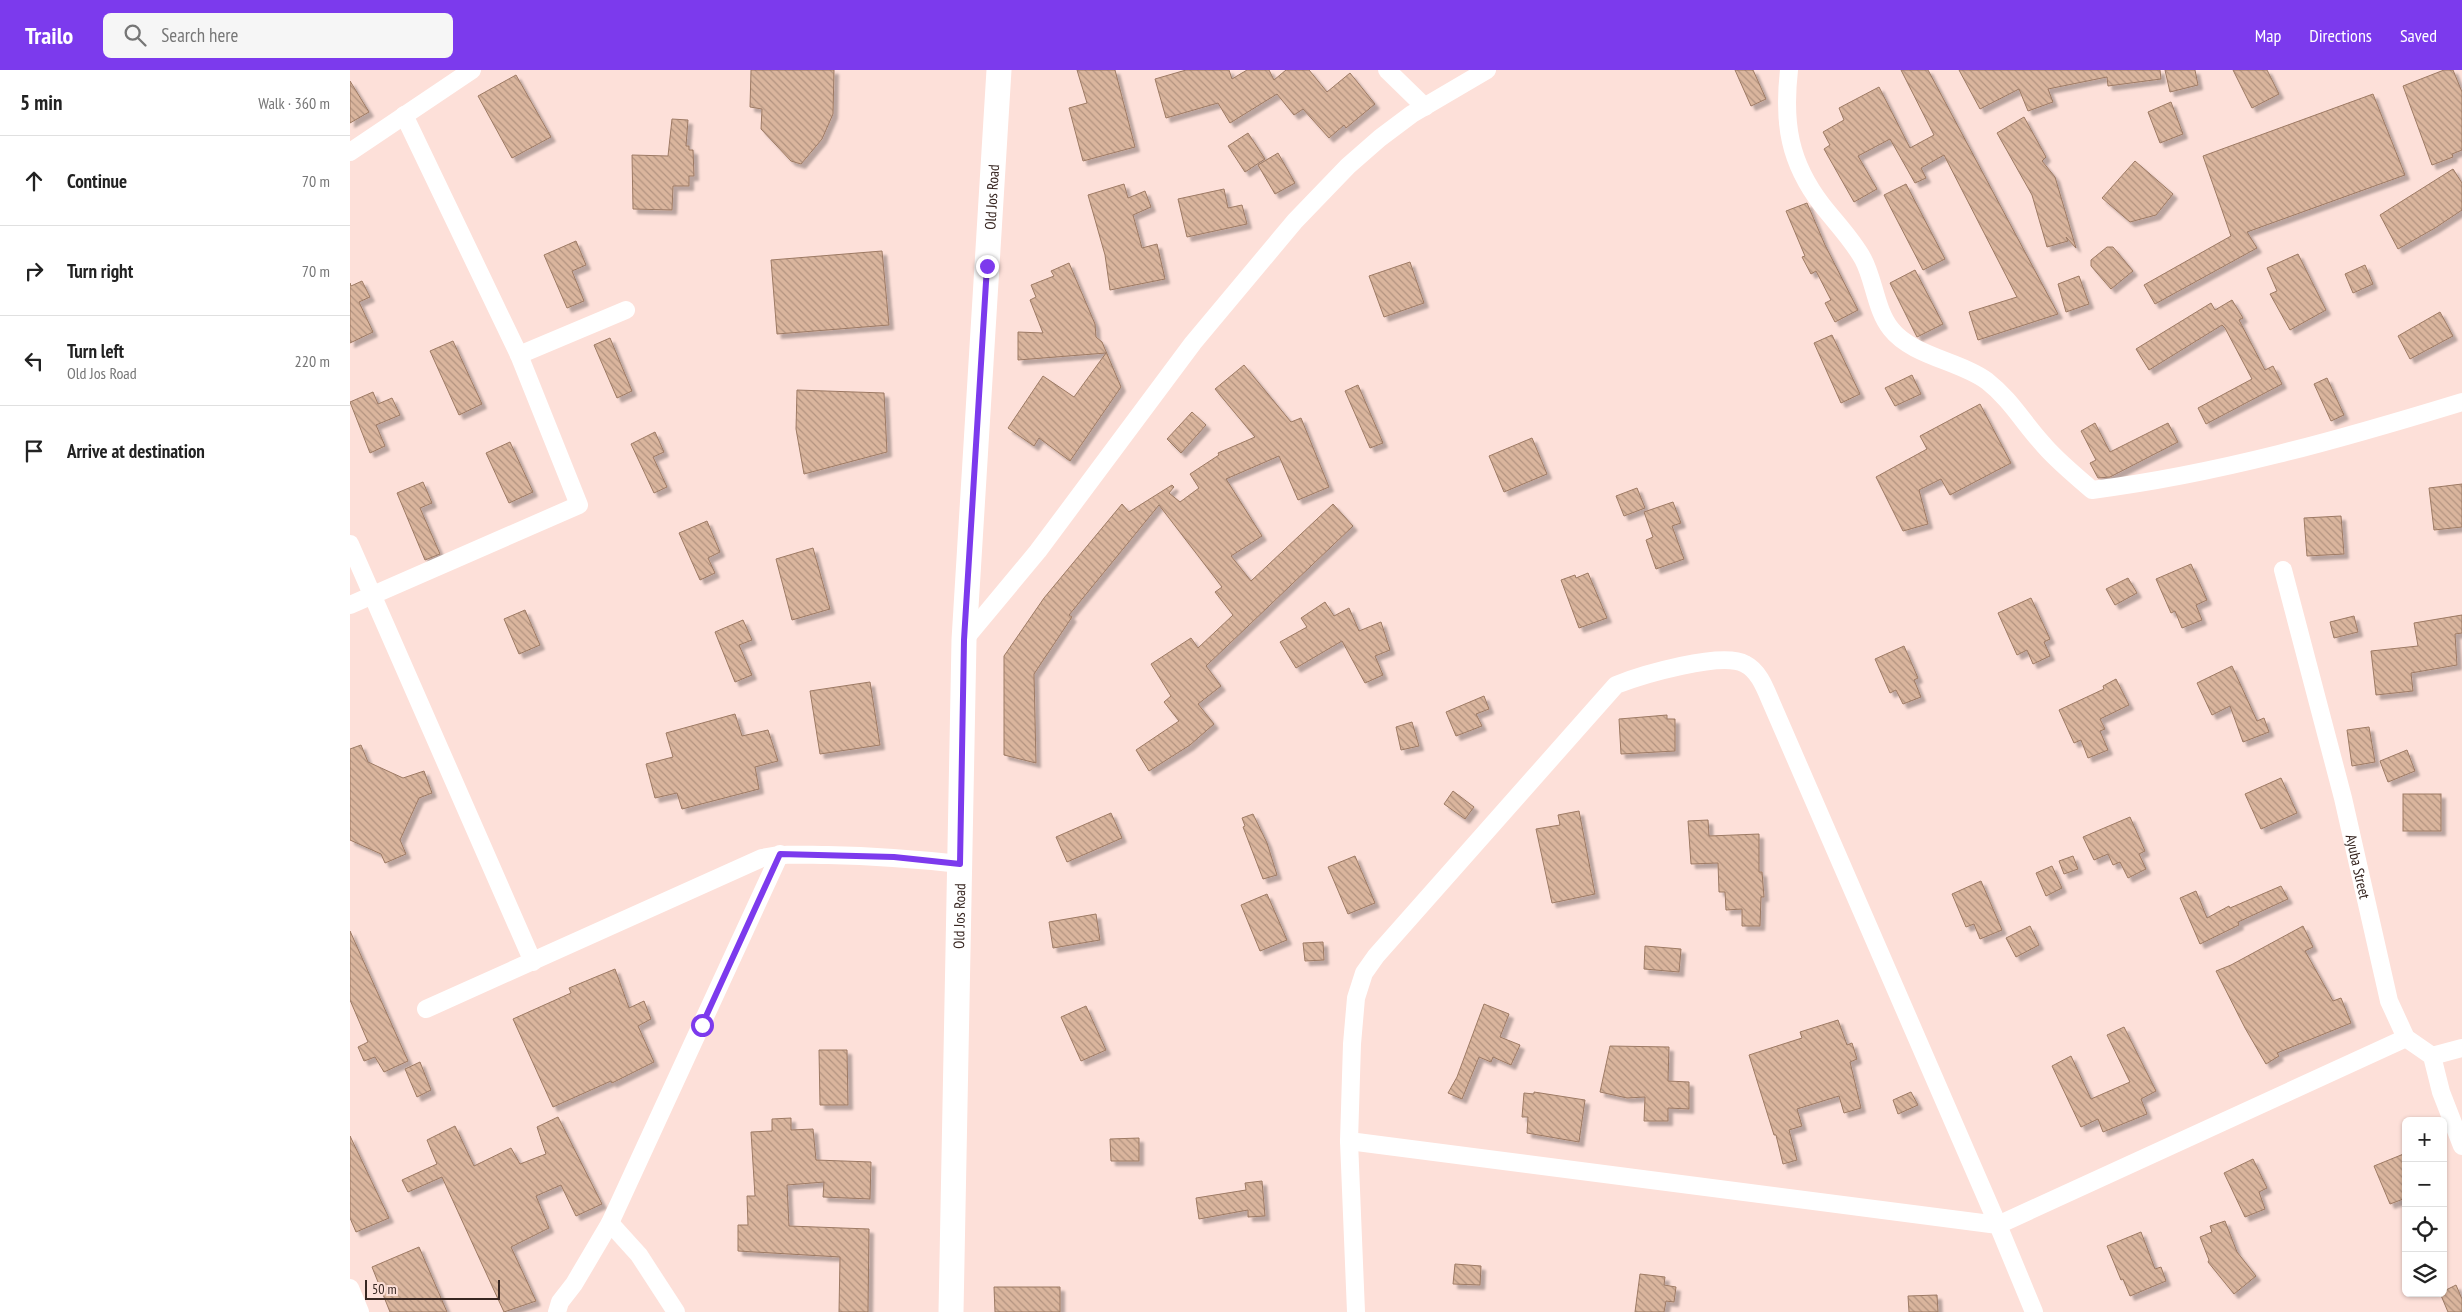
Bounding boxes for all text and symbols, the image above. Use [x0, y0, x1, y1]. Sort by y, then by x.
search box [103, 13, 453, 58]
text: Trailo [25, 20, 73, 51]
icon: search [121, 21, 149, 49]
text: Search here [161, 23, 238, 47]
text: Map [2255, 24, 2281, 47]
text: Directions [2309, 24, 2372, 47]
text: Saved [2400, 24, 2437, 47]
text: 5 min [20, 89, 62, 116]
text: Walk · 360 m [258, 93, 330, 113]
street label: Old Jos Road [980, 164, 1003, 230]
icon: ahead [20, 167, 48, 195]
text: Continue [67, 169, 127, 193]
text: 70 m [302, 171, 330, 191]
route end [976, 255, 999, 278]
icon: right [20, 257, 48, 285]
text: Turn right [67, 259, 133, 283]
text: 70 m [302, 261, 330, 281]
text: Turn left [67, 339, 124, 363]
icon: left [20, 347, 48, 375]
text: 220 m [295, 351, 330, 371]
text: Old Jos Road [67, 363, 137, 383]
icon: arrive [20, 437, 48, 465]
text: Arrive at destination [67, 439, 205, 463]
street label: Ayuba Street [2342, 832, 2375, 901]
street label: Old Jos Road [949, 883, 969, 949]
route start [691, 1014, 714, 1037]
map controls [2402, 1117, 2447, 1297]
button: + [2402, 1117, 2447, 1162]
button: − [2402, 1162, 2447, 1207]
button: locate [2402, 1207, 2447, 1252]
button: layers [2402, 1252, 2447, 1297]
scale bar [365, 1277, 500, 1300]
text: 50 m [372, 1280, 397, 1298]

